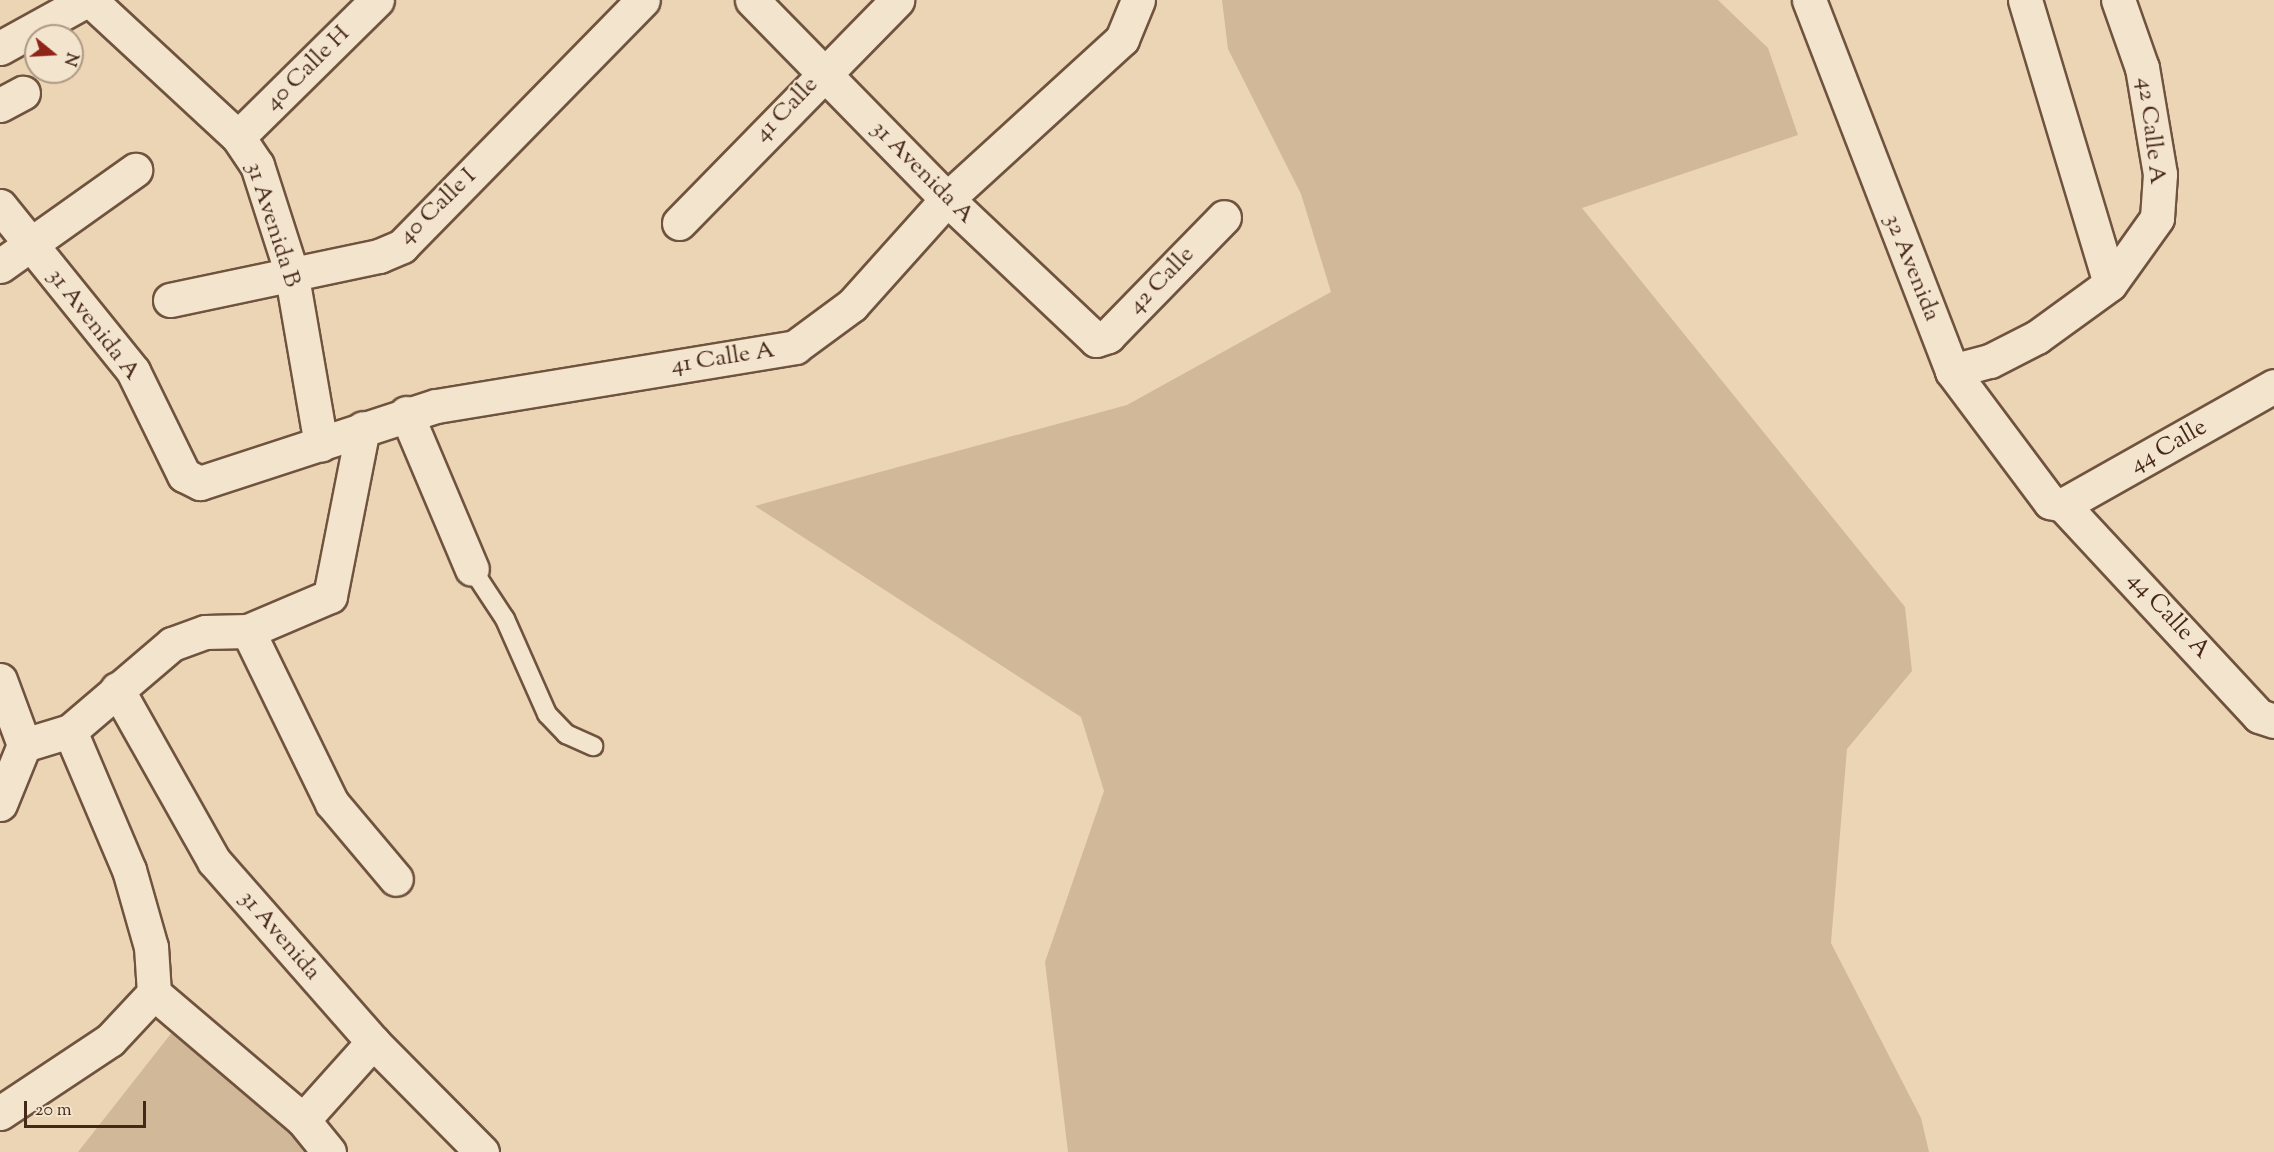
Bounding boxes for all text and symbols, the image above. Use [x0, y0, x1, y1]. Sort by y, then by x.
street label: 40 Calle H [260, 21, 356, 117]
north arrow [24, 24, 84, 84]
text: N [57, 49, 83, 69]
street label: 41 Calle [749, 71, 825, 149]
street label: 42 Calle A [2129, 76, 2171, 186]
street label: 31 Avenida A [864, 115, 980, 231]
street label: 31 Avenida B [238, 159, 306, 291]
street label: 40 Calle I [393, 163, 483, 251]
street label: 32 Avenida [1877, 210, 1945, 326]
street label: 42 Calle [1123, 241, 1201, 321]
street label: 31 Avenida A [40, 263, 146, 387]
street label: 41 Calle A [669, 337, 777, 381]
street label: 44 Calle [2126, 414, 2212, 480]
street label: 44 Calle A [2121, 567, 2215, 665]
street label: 31 Avenida [232, 885, 326, 987]
scale bar [27, 1089, 148, 1127]
text: 20 m [35, 1098, 72, 1124]

